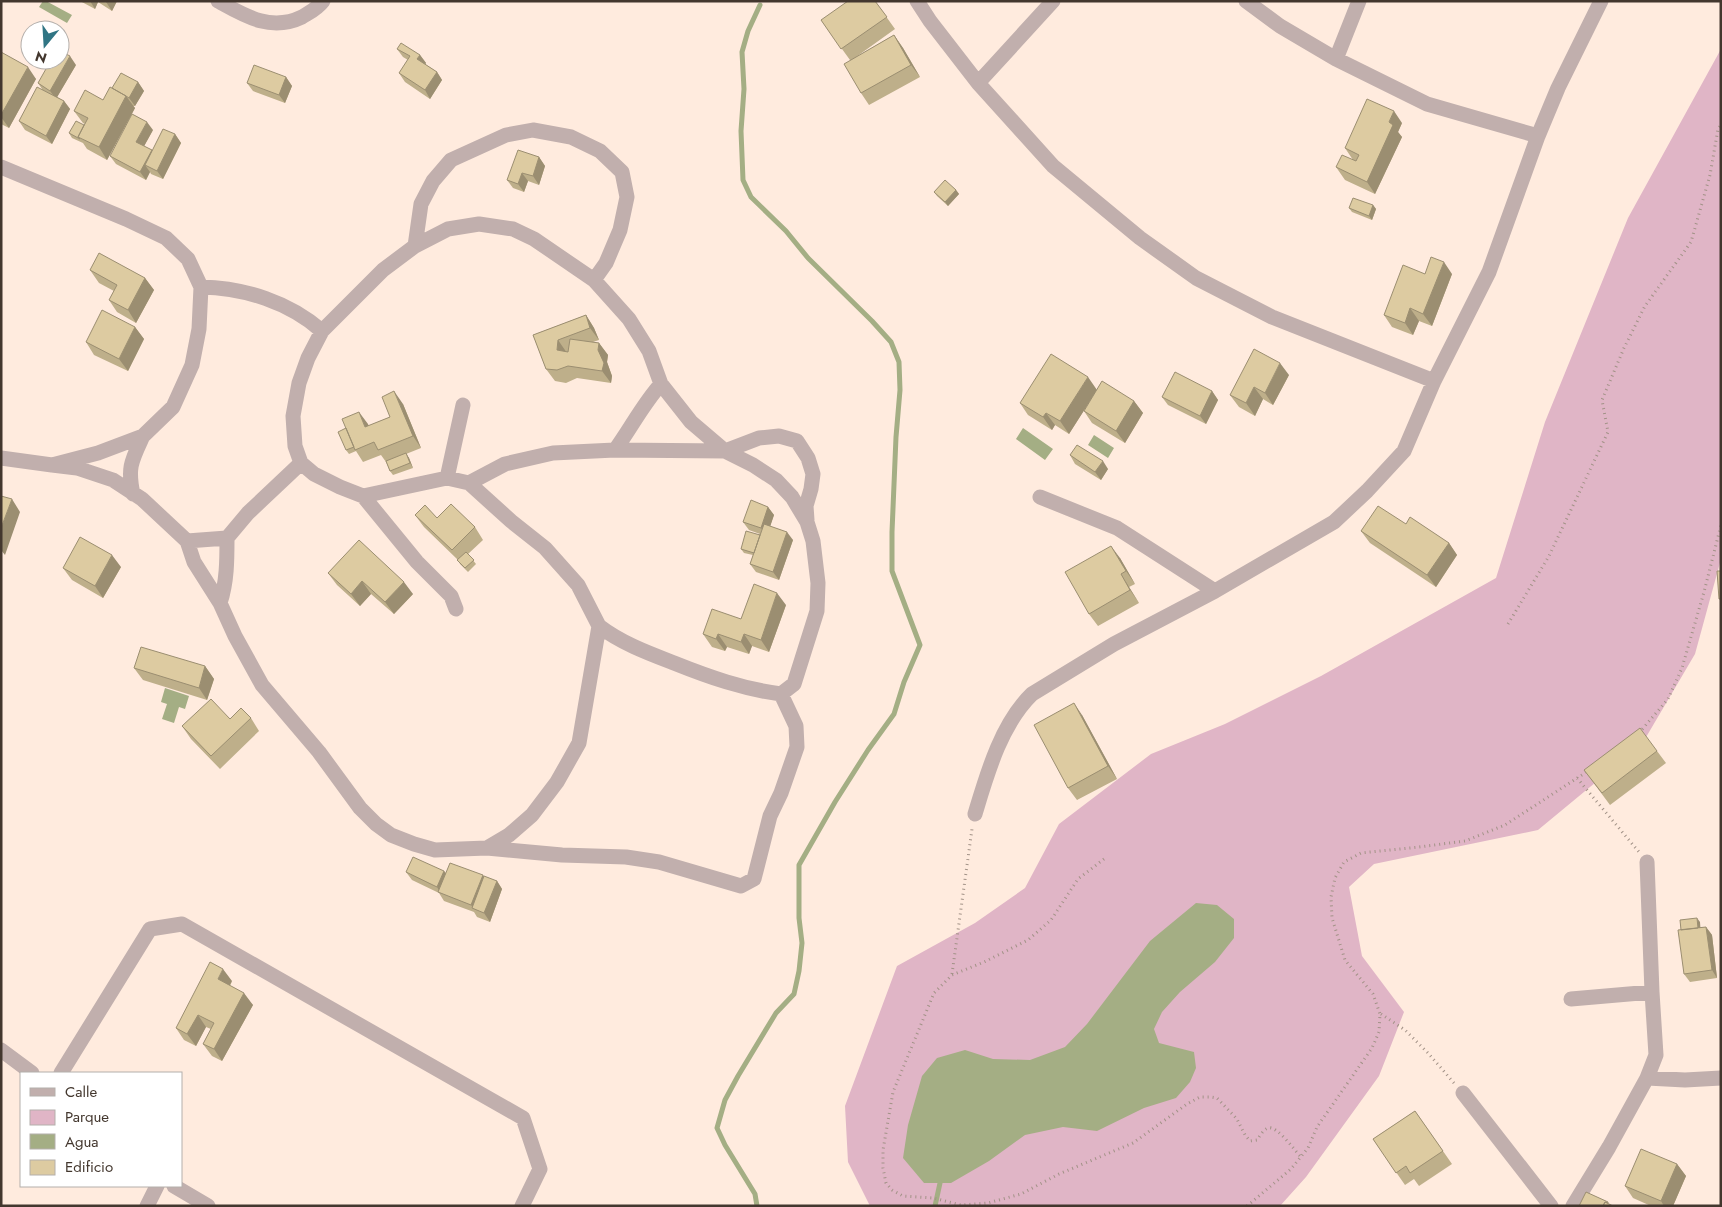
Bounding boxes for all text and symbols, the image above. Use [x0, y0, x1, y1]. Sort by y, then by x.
north arrow [20, 20, 70, 70]
text: N [33, 46, 49, 69]
legend [20, 1072, 182, 1187]
text: Calle [65, 1081, 97, 1103]
text: Parque [65, 1106, 109, 1128]
text: Agua [65, 1131, 99, 1153]
text: Edificio [65, 1156, 113, 1178]

